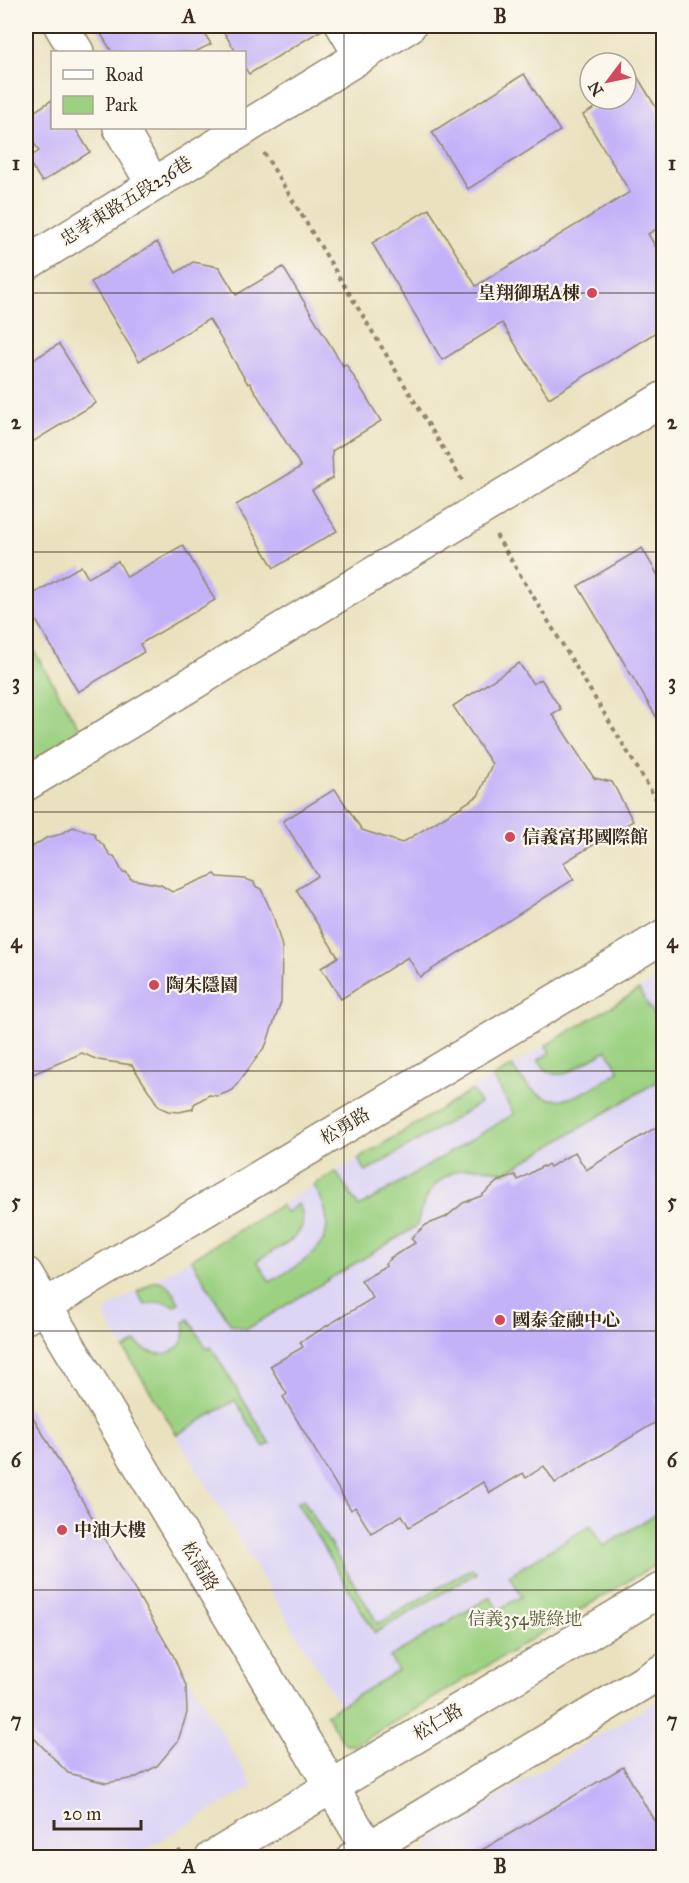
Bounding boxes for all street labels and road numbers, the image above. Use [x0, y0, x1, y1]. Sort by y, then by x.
street label: 忠孝東路五段236巷 [56, 152, 196, 250]
street label: 松勇路 [316, 1103, 374, 1149]
street label: 松高路 [177, 1537, 223, 1595]
street label: 松仁路 [409, 1699, 467, 1745]

